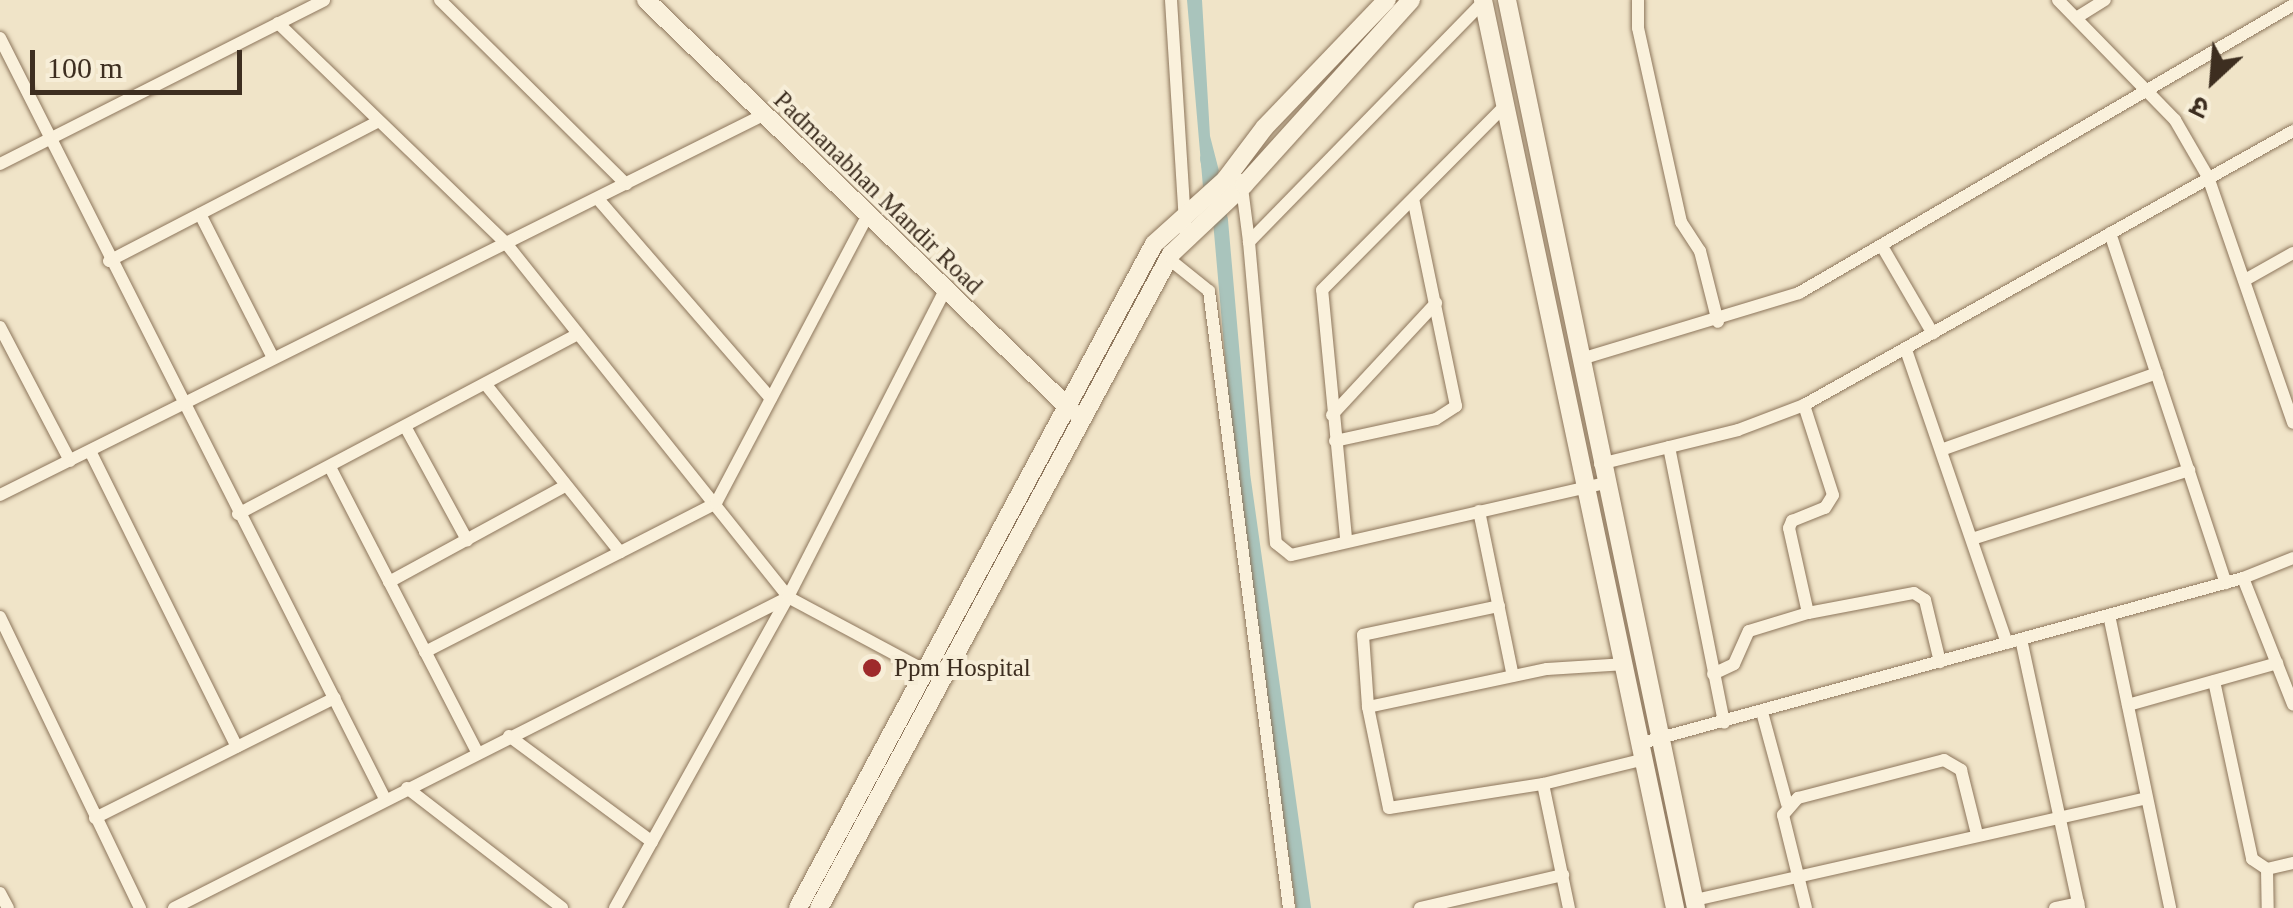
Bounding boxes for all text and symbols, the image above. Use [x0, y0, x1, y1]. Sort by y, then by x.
scale bar [35, 30, 248, 92]
north arrow [2163, 30, 2263, 130]
text: 100 m [47, 51, 123, 84]
street label: Padmanabhan Mandir Road [767, 85, 989, 301]
text: उ [2185, 90, 2214, 125]
place label: Ppm Hospital [894, 653, 1031, 683]
marker: Ppm Hospital [859, 655, 885, 681]

